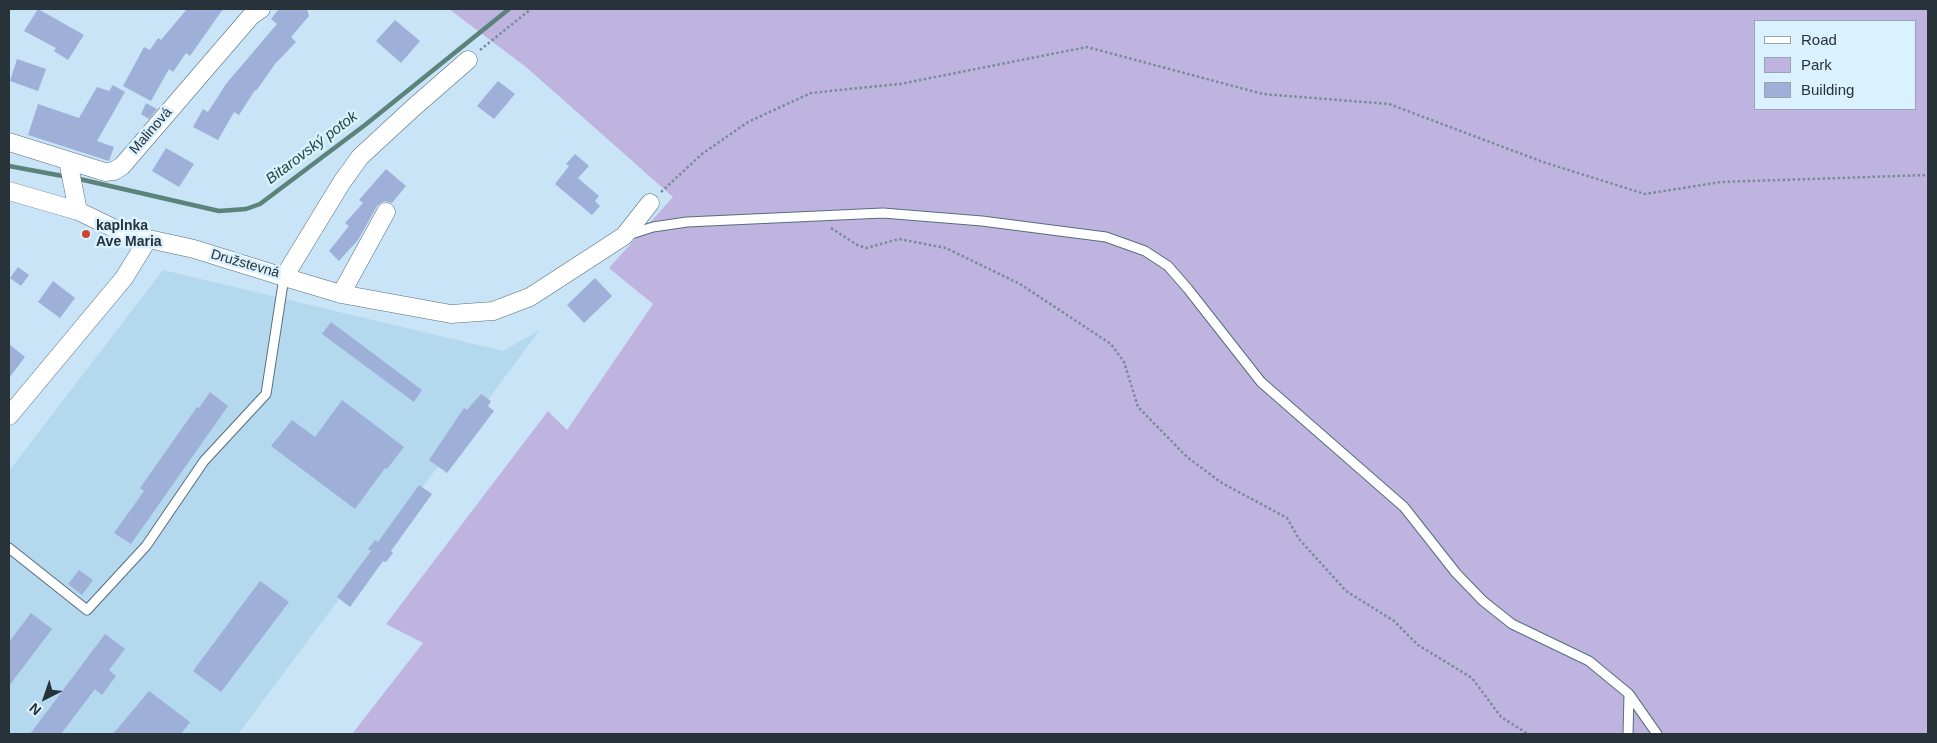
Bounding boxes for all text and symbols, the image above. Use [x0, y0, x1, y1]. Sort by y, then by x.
legend [1754, 20, 1917, 110]
text: Road [1801, 31, 1837, 48]
text: Park [1801, 56, 1832, 73]
text: Building [1801, 81, 1854, 98]
street label: Malinová [126, 104, 176, 158]
water label: Bitarovský potok [263, 108, 361, 188]
place label: kaplnka Ave Maria [96, 218, 162, 250]
marker: kaplnka Ave Maria [80, 228, 92, 240]
street label: Družstevná [209, 246, 281, 282]
north arrow [20, 673, 70, 723]
text: N [26, 700, 44, 719]

